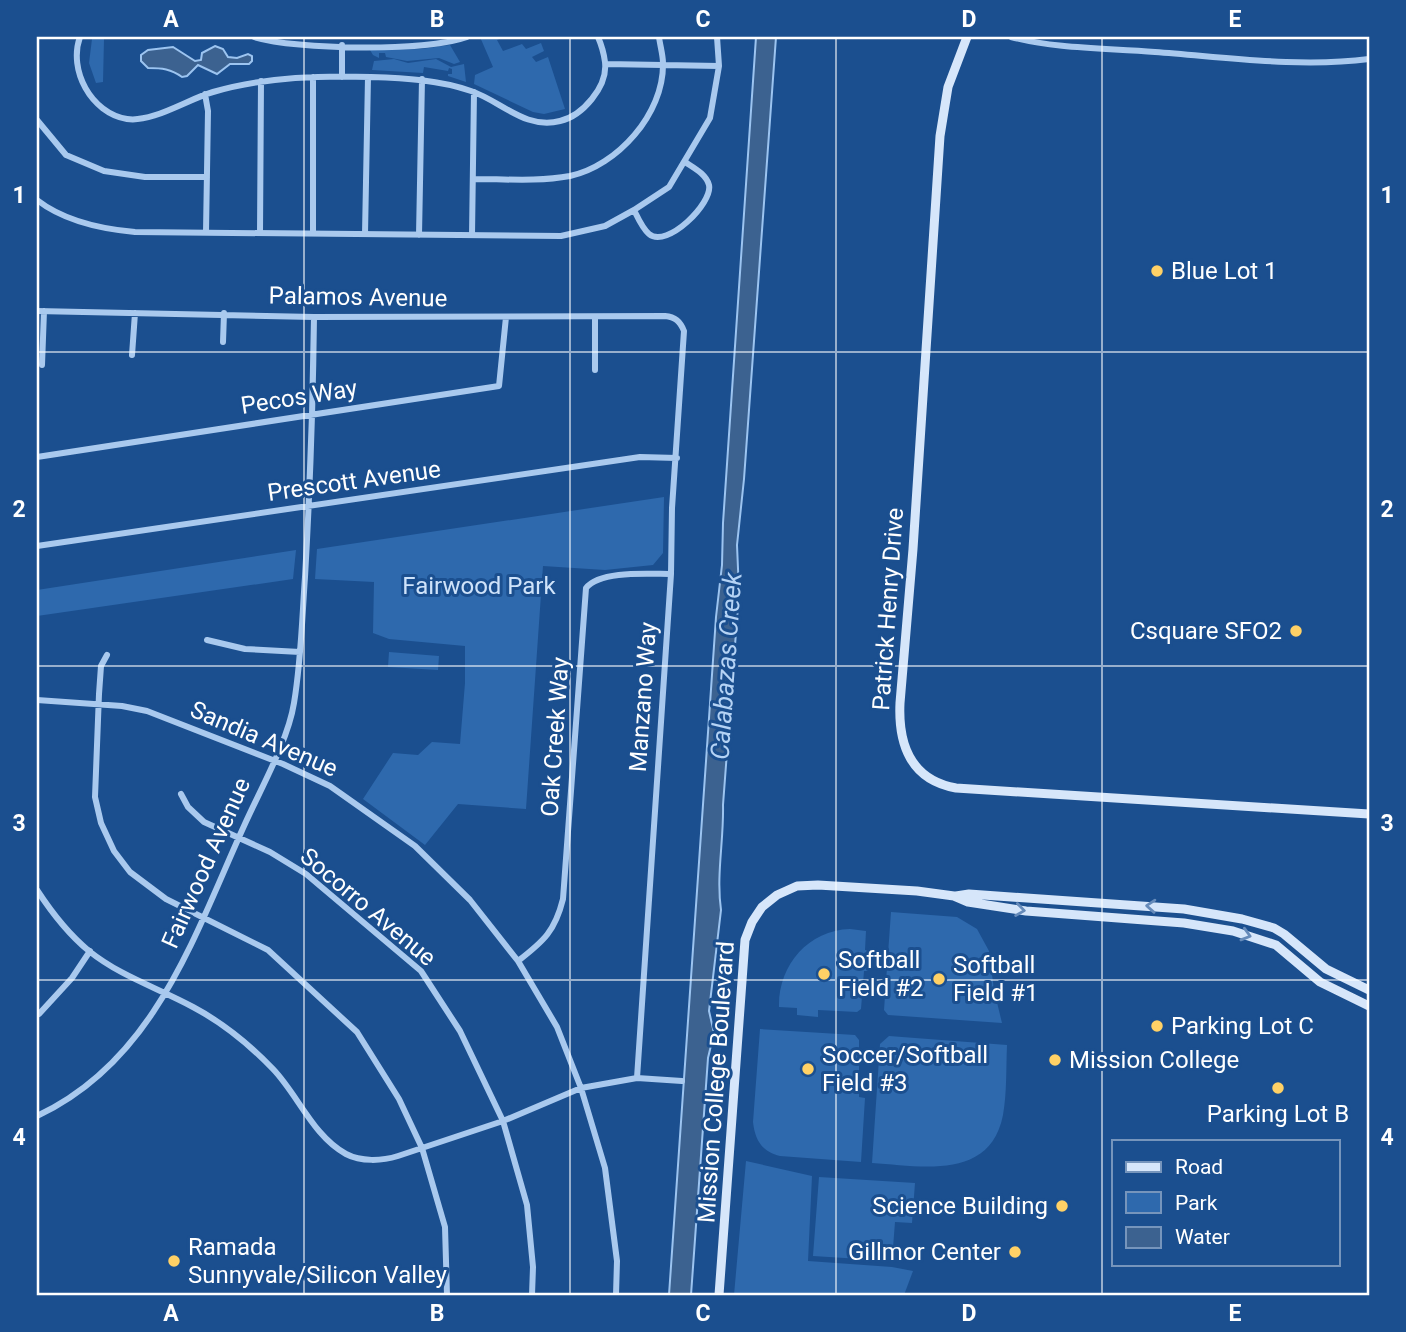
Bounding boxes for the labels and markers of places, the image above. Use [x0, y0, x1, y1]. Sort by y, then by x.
place label: Blue Lot 1 [1171, 257, 1278, 285]
marker: Blue Lot 1 [1149, 263, 1165, 279]
place label: Csquare SFO2 [1130, 617, 1282, 645]
marker: Csquare SFO2 [1288, 623, 1304, 639]
place label: Softball Field #2 [838, 946, 923, 1002]
place label: Softball Field #1 [953, 951, 1038, 1007]
marker: Softball Field #2 [816, 966, 832, 982]
marker: Softball Field #1 [931, 971, 947, 987]
place label: Parking Lot C [1171, 1012, 1314, 1040]
marker: Parking Lot C [1149, 1018, 1165, 1034]
place label: Soccer/Softball Field #3 [822, 1041, 988, 1097]
place label: Mission College [1069, 1046, 1239, 1074]
marker: Mission College [1047, 1052, 1063, 1068]
marker: Soccer/Softball Field #3 [800, 1061, 816, 1077]
marker: Parking Lot B [1270, 1080, 1286, 1096]
place label: Parking Lot B [1207, 1100, 1349, 1128]
place label: Science Building [872, 1192, 1048, 1220]
marker: Science Building [1054, 1198, 1070, 1214]
place label: Ramada Sunnyvale/Silicon Valley [188, 1233, 448, 1289]
place label: Gillmor Center [848, 1238, 1001, 1266]
marker: Gillmor Center [1007, 1244, 1023, 1260]
marker: Ramada Sunnyvale/Silicon Valley [166, 1253, 182, 1269]

